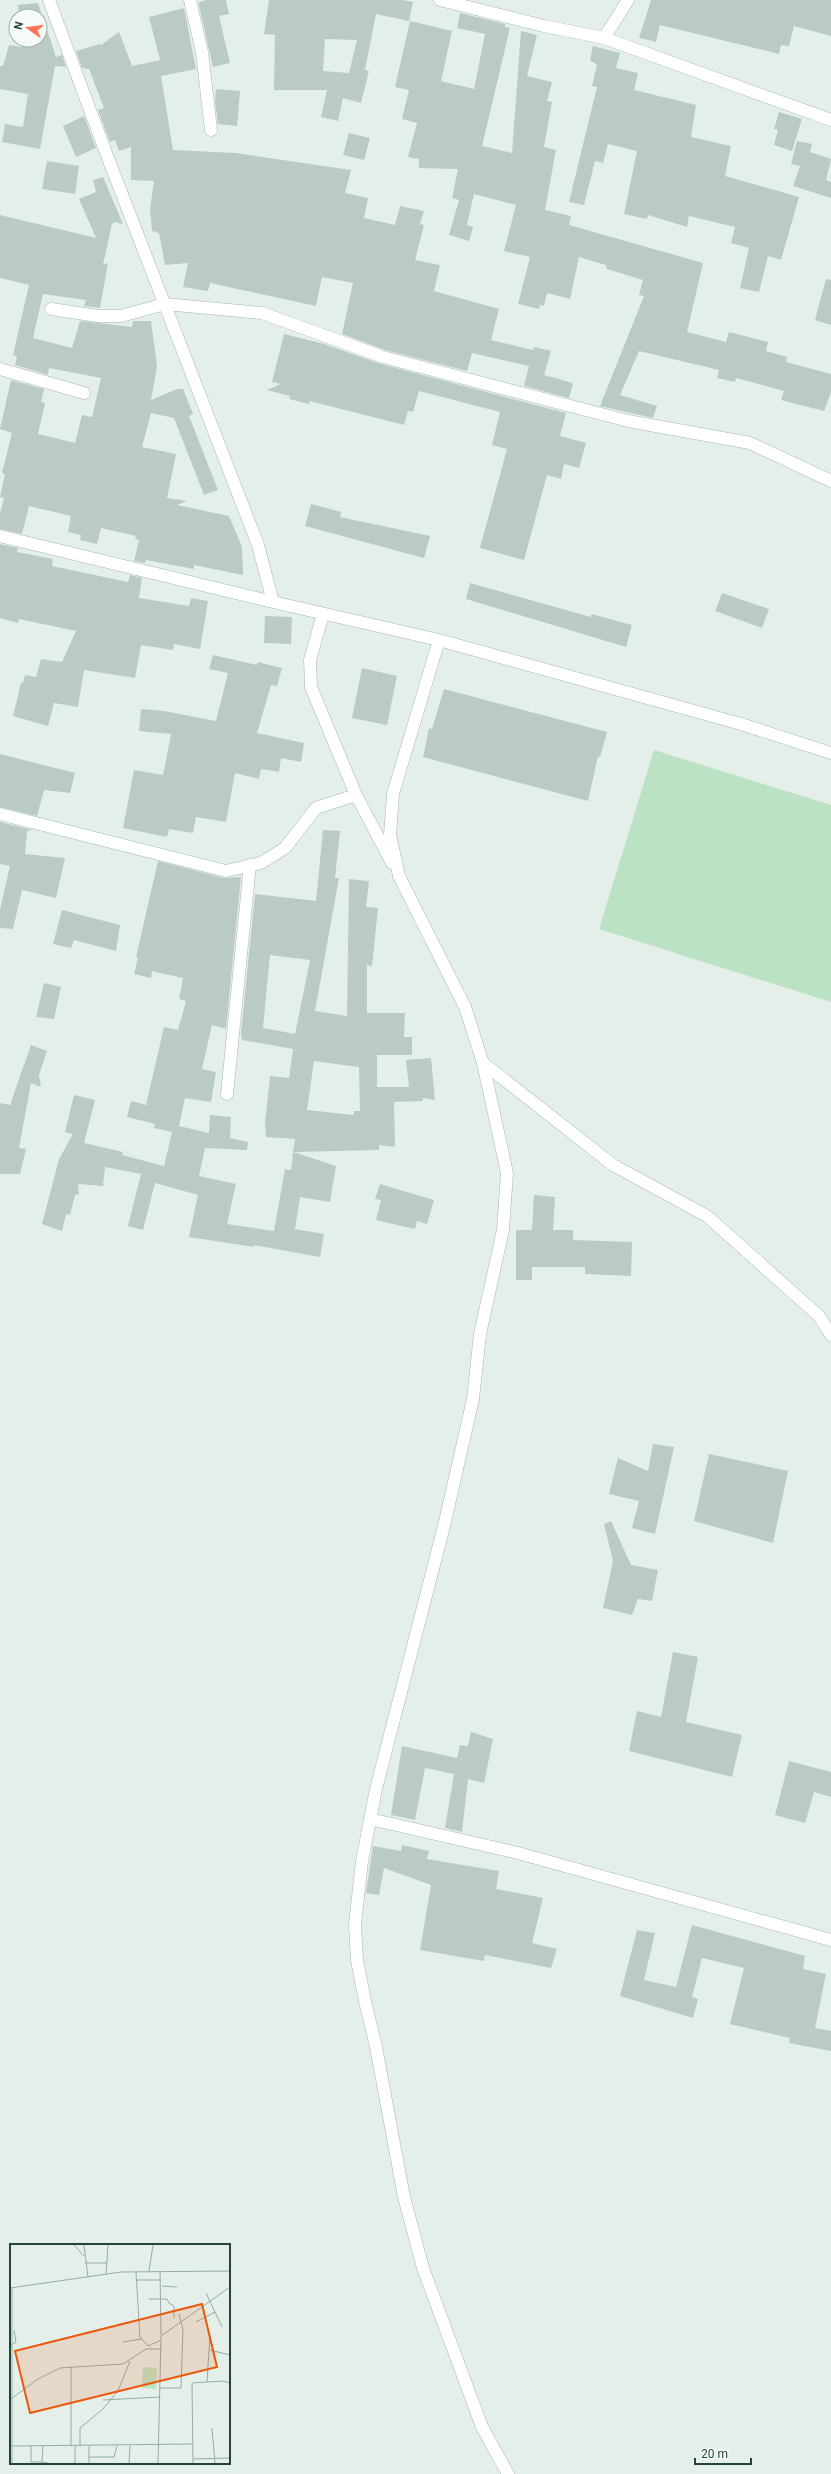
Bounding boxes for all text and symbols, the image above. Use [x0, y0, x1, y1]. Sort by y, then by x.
north arrow [8, 8, 48, 48]
text: N [12, 20, 26, 31]
inset map [10, 2244, 230, 2464]
scale bar [695, 2440, 751, 2466]
text: 20 m [701, 2447, 728, 2461]

